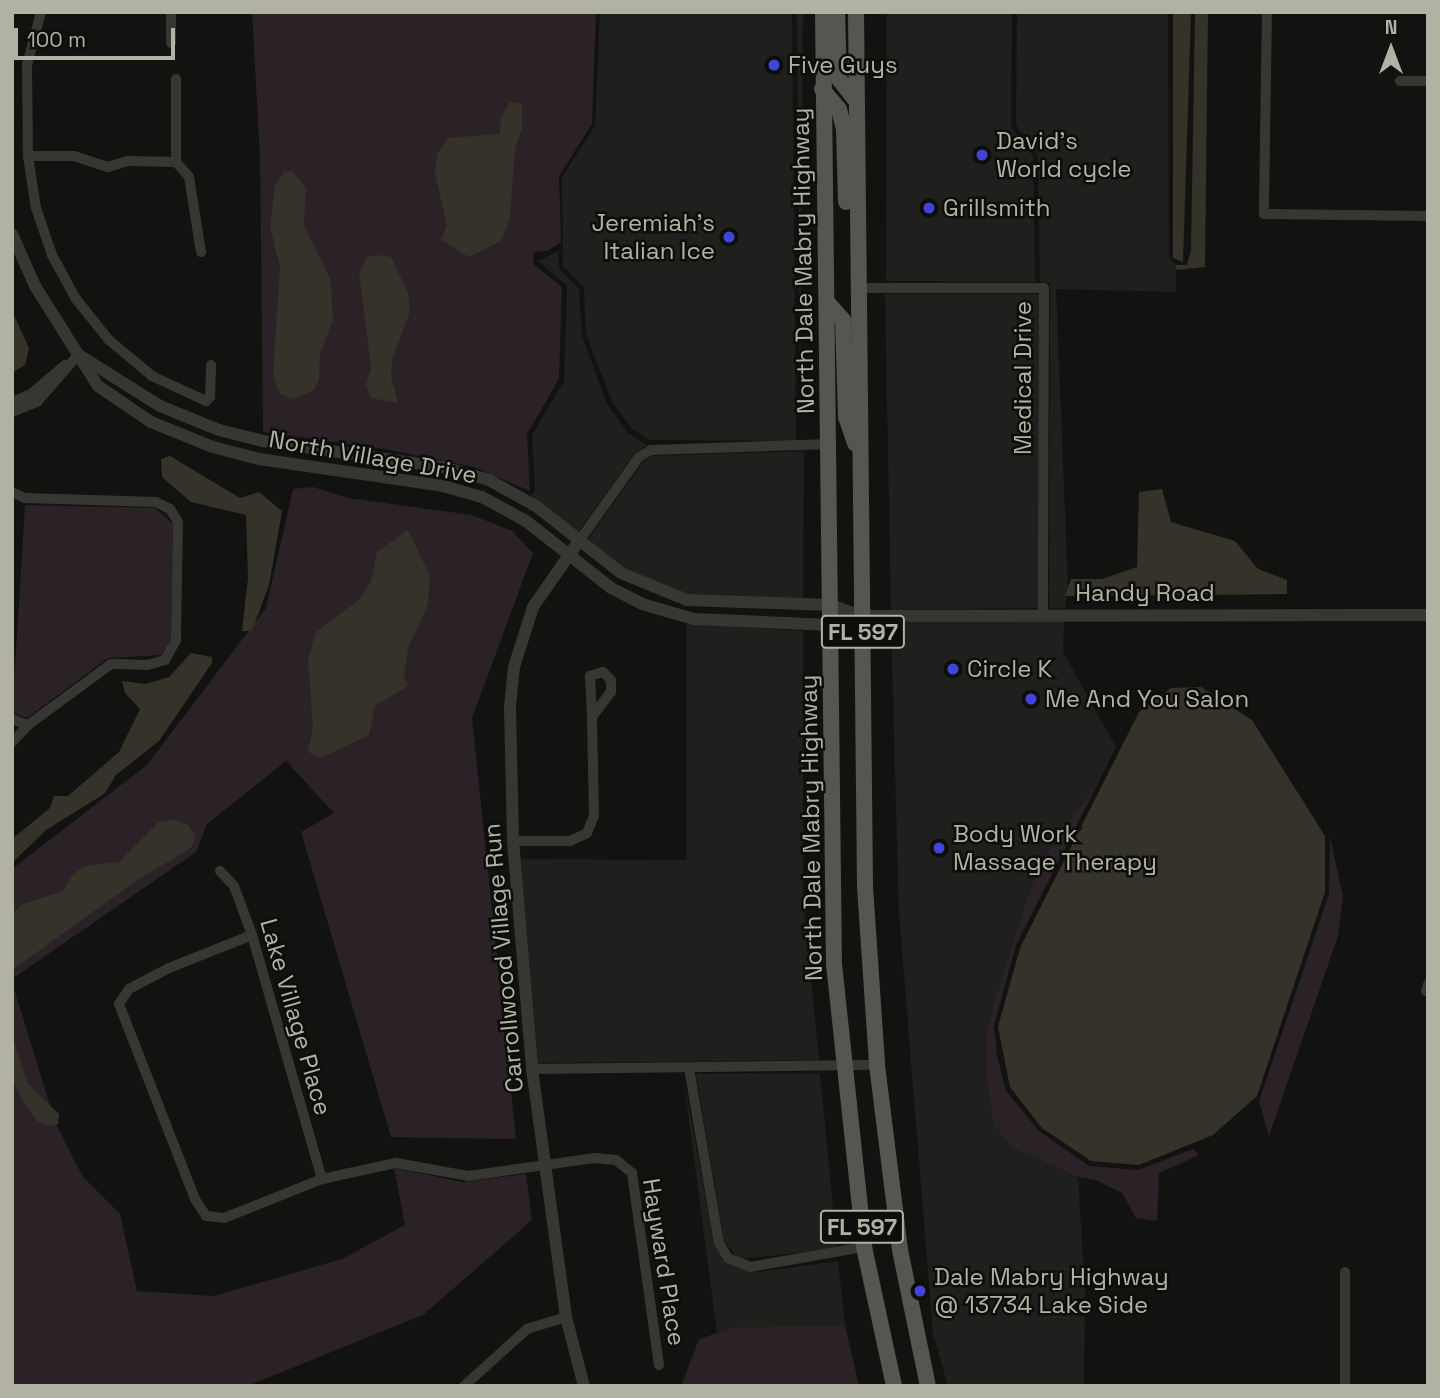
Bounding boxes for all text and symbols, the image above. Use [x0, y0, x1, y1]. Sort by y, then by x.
scale bar [18, 14, 178, 58]
north arrow [1356, 14, 1426, 84]
text: N [1385, 15, 1397, 40]
text: 100 m [27, 26, 86, 53]
place label: Five Guys [788, 51, 898, 79]
marker: Five Guys [766, 57, 782, 73]
street label: North Dale Mabry Highway [786, 108, 820, 414]
place label: David's World cycle [996, 127, 1132, 183]
marker: David's World cycle [974, 147, 990, 163]
place label: Grillsmith [943, 194, 1050, 222]
marker: Grillsmith [921, 200, 937, 216]
place label: Jeremiah's Italian Ice [591, 209, 715, 265]
marker: Jeremiah's Italian Ice [721, 229, 737, 245]
street label: Medical Drive [1009, 301, 1037, 455]
street label: North Village Drive [267, 425, 479, 489]
street label: Handy Road [1075, 579, 1215, 607]
road number: FL 597 [819, 612, 907, 652]
place label: Circle K [967, 655, 1052, 683]
marker: Circle K [945, 661, 961, 677]
street label: North Dale Mabry Highway [794, 675, 828, 981]
place label: Me And You Salon [1045, 685, 1250, 713]
marker: Me And You Salon [1023, 691, 1039, 707]
place label: Body Work Massage Therapy [953, 820, 1158, 876]
street label: Carrollwood Village Run [477, 822, 529, 1094]
marker: Body Work Massage Therapy [931, 840, 947, 856]
street label: Lake Village Place [254, 915, 338, 1119]
street label: Hayward Place [637, 1176, 691, 1348]
road number: FL 597 [818, 1208, 906, 1246]
place label: Dale Mabry Highway @ 13734 Lake Side [934, 1263, 1169, 1319]
marker: Dale Mabry Highway @ 13734 Lake Side [912, 1283, 928, 1299]

